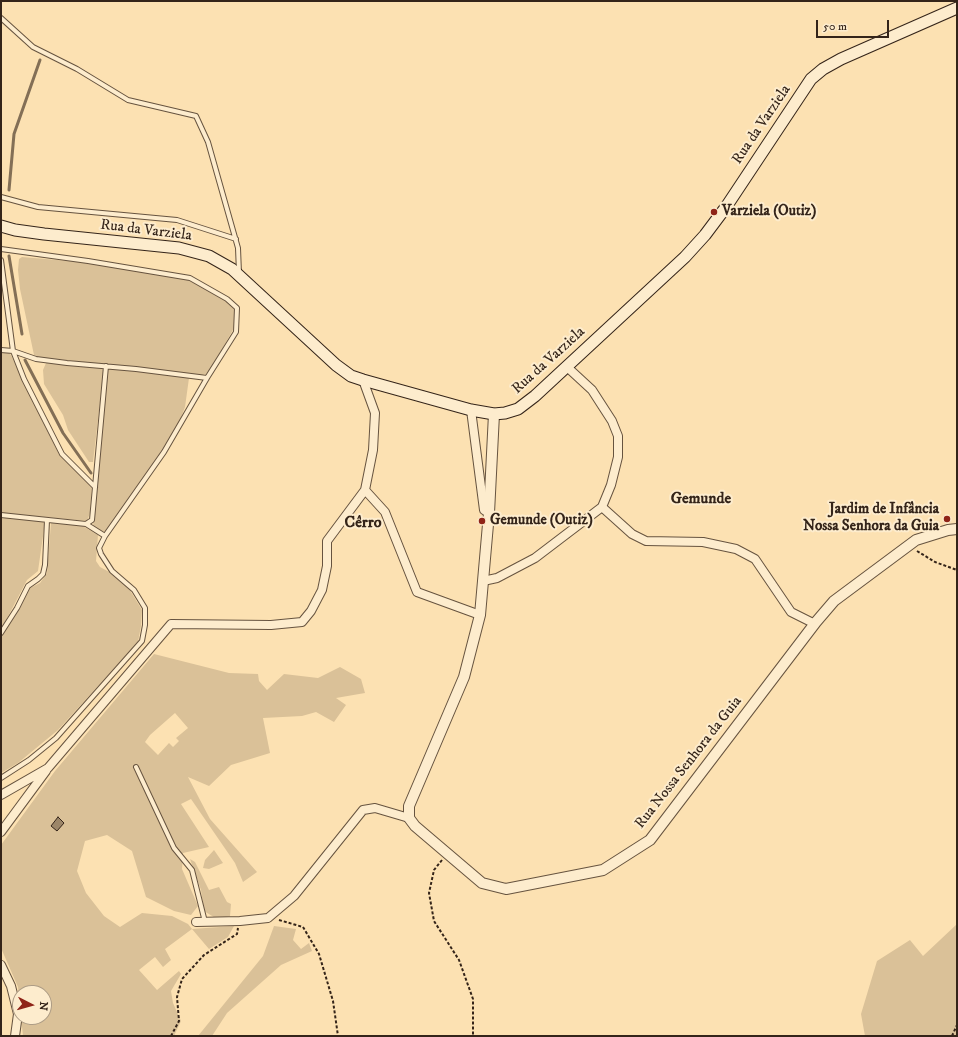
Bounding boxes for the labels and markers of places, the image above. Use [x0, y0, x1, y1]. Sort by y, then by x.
place label: Varziela (Outiz) [722, 203, 816, 221]
marker: Varziela (Outiz) [709, 207, 719, 217]
place label: Jardim de Infância Nossa Senhora da Guia [803, 501, 939, 536]
place label: Gemunde (Outiz) [490, 512, 593, 530]
marker: Jardim de Infância Nossa Senhora da Guia [942, 514, 952, 524]
marker: Gemunde (Outiz) [477, 516, 487, 526]

